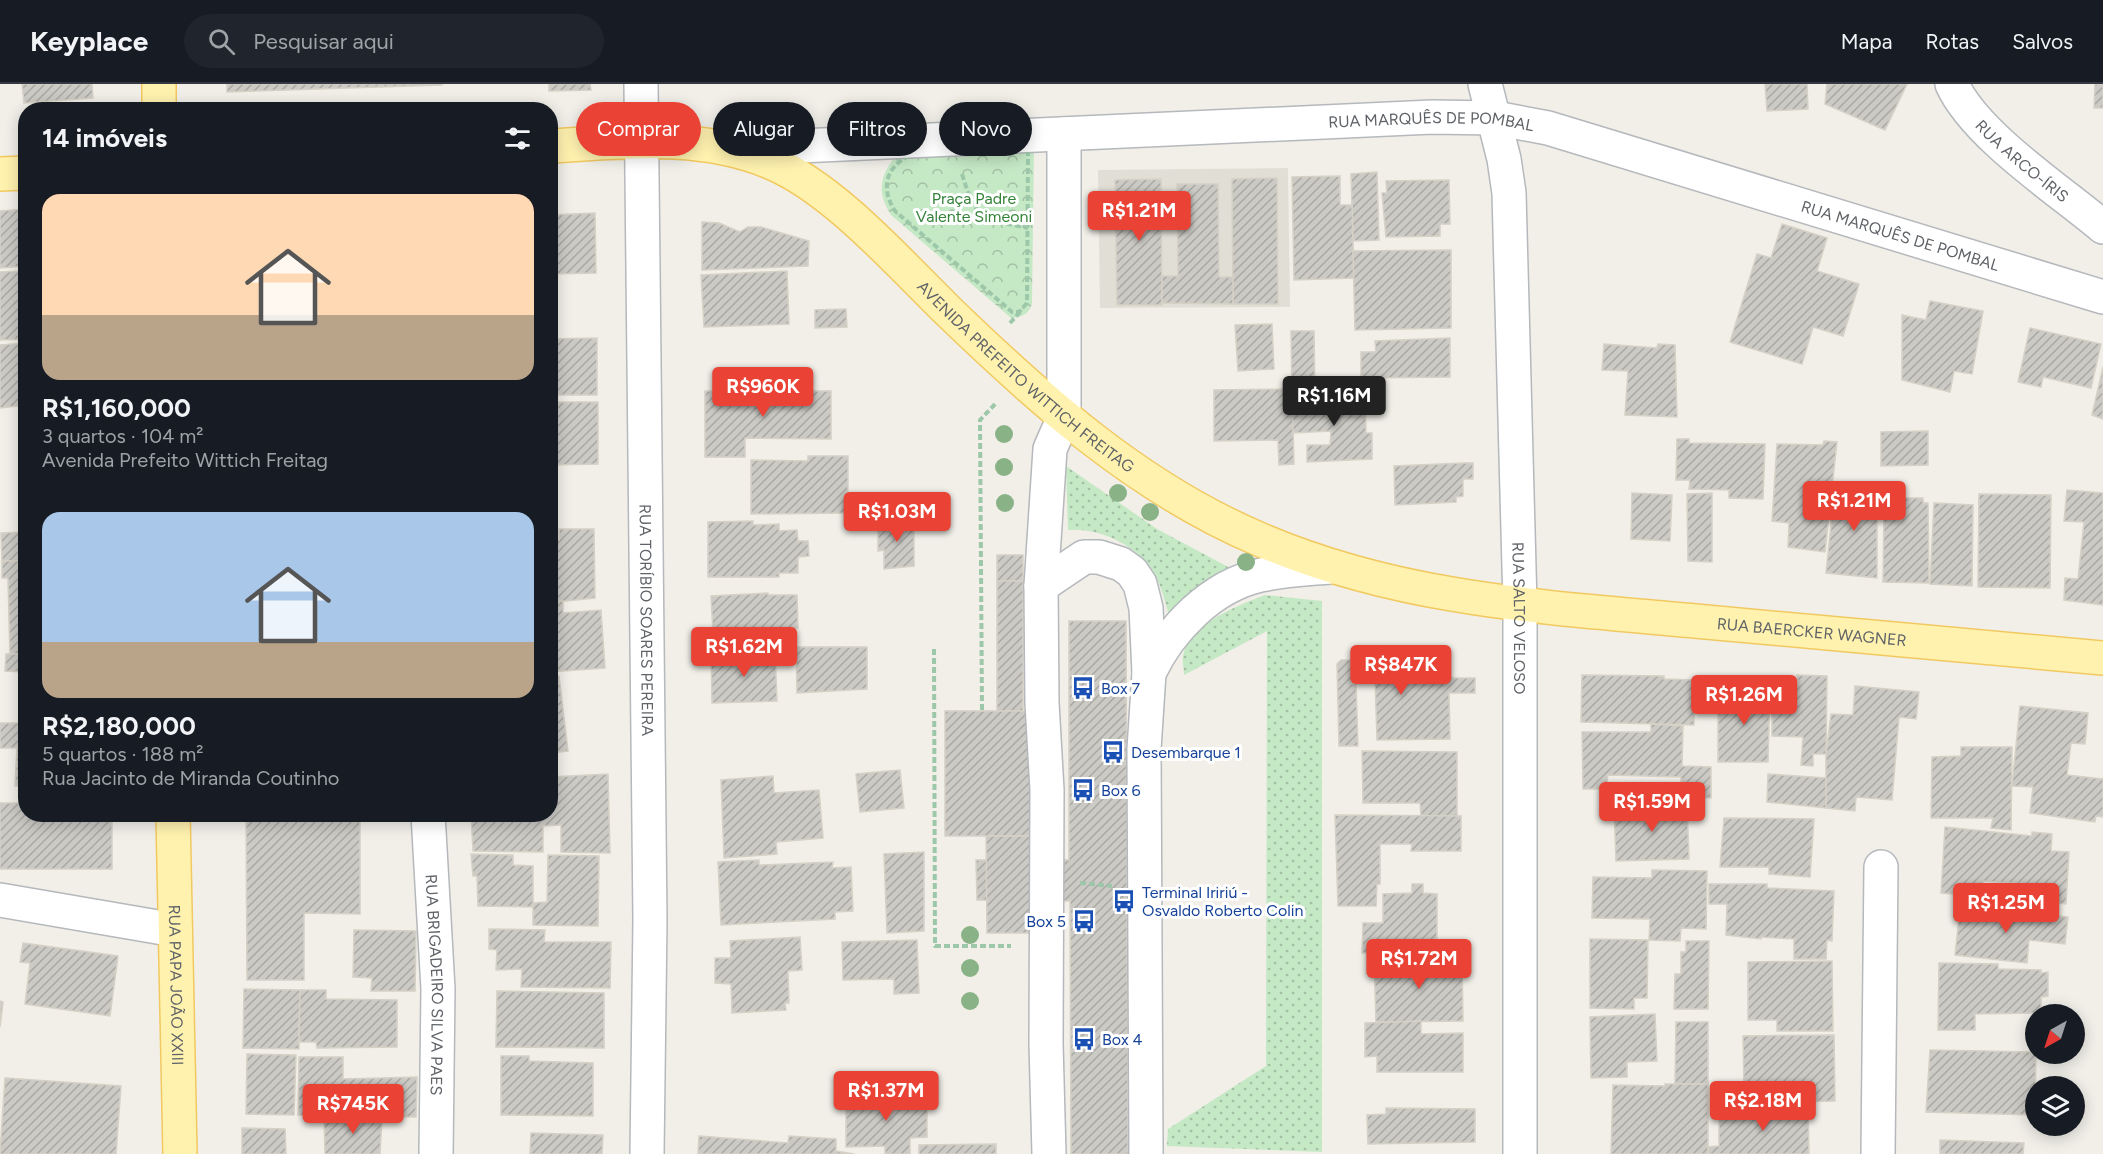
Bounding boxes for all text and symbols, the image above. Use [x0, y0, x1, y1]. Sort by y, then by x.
search box [184, 14, 604, 68]
text: Keyplace [30, 24, 148, 58]
icon: search [205, 25, 238, 58]
text: Pesquisar aqui [253, 28, 394, 55]
text: Mapa [1841, 29, 1892, 54]
text: Rotas [1925, 29, 1979, 54]
text: Salvos [2012, 29, 2073, 54]
chip: Comprar [576, 102, 701, 156]
chip: Alugar [713, 102, 815, 156]
chip: Filtros [827, 102, 927, 156]
chip: Novo [939, 102, 1032, 156]
street label: RUA MARQUÊS DE POMBAL [1328, 108, 1536, 135]
street label: RUA ARCO-ÍRIS [1972, 116, 2073, 206]
text: 14 imóveis [42, 122, 167, 154]
icon: filters [501, 122, 534, 155]
park label: Praça Padre Valente Simeoni [916, 189, 1032, 226]
pin: R$1.21M [1084, 191, 1194, 242]
street label: RUA MARQUÊS DE POMBAL [1799, 196, 2002, 275]
text: R$1.21M [1102, 198, 1176, 222]
icon: home [234, 233, 342, 341]
street label: AVENIDA PREFEITO WITTICH FREITAG [914, 277, 1138, 476]
pin: R$960K [714, 367, 812, 418]
text: R$960K [726, 374, 800, 398]
pin: R$1.16M [1279, 376, 1389, 427]
text: R$1.16M [1297, 383, 1371, 407]
text: R$1,160,000 [42, 392, 191, 424]
text: 3 quartos · 104 m² [42, 424, 204, 448]
text: Avenida Prefeito Wittich Freitag [42, 448, 328, 472]
pin: R$1.21M [1799, 481, 1909, 532]
text: R$1.21M [1817, 488, 1891, 512]
pin: R$1.03M [842, 492, 952, 543]
text: R$1.03M [858, 499, 936, 523]
street label: RUA TORÍBIO SOARES PEREIRA [636, 504, 658, 736]
street label: RUA SALTO VELOSO [1509, 542, 1530, 694]
icon: home [234, 551, 342, 659]
street label: RUA BAERCKER WAGNER [1716, 613, 1907, 650]
pin: R$1.62M [689, 627, 799, 678]
text: R$1.62M [705, 634, 783, 658]
pin: R$847K [1352, 645, 1450, 696]
text: R$847K [1364, 652, 1438, 676]
bus stop icon: Box 7 [1070, 675, 1096, 701]
pin: R$1.26M [1689, 675, 1799, 726]
place label: Box 7 [1101, 679, 1141, 698]
text: R$1.26M [1705, 682, 1783, 706]
text: R$2,180,000 [42, 710, 196, 742]
bus stop icon: Desembarque 1 [1100, 739, 1126, 765]
text: 5 quartos · 188 m² [42, 742, 204, 766]
place label: Desembarque 1 [1131, 743, 1241, 762]
text: Rua Jacinto de Miranda Coutinho [42, 766, 339, 790]
bus stop icon: Box 6 [1070, 777, 1096, 803]
place label: Box 6 [1101, 781, 1141, 800]
pin: R$1.59M [1597, 782, 1707, 833]
text: R$1.59M [1613, 789, 1691, 813]
street label: RUA BRIGADEIRO SILVA PAES [422, 874, 448, 1096]
place label: Terminal Iririú - Osvaldo Roberto Colin [1142, 883, 1303, 920]
pin: R$1.25M [1951, 883, 2061, 934]
bus stop icon: Terminal Iririú - Osvaldo Roberto Colin [1111, 888, 1137, 914]
text: R$1.25M [1967, 890, 2045, 914]
street label: RUA PAPA JOÃO XXIII [165, 904, 188, 1066]
bus stop icon: Box 5 [1071, 908, 1097, 934]
place label: Box 5 [1026, 912, 1066, 931]
pin: R$1.72M [1364, 939, 1474, 990]
text: R$1.72M [1380, 946, 1458, 970]
north arrow [2025, 1004, 2085, 1064]
map controls [2025, 1004, 2085, 1136]
bus stop icon: Box 4 [1071, 1026, 1097, 1052]
place label: Box 4 [1102, 1030, 1143, 1049]
pin: R$1.37M [831, 1071, 941, 1122]
button: layers [2025, 1076, 2085, 1136]
text: R$1.37M [848, 1078, 924, 1102]
pin: R$2.18M [1708, 1081, 1818, 1132]
pin: R$745K [304, 1084, 402, 1135]
text: R$2.18M [1724, 1088, 1802, 1112]
text: R$745K [317, 1091, 389, 1115]

